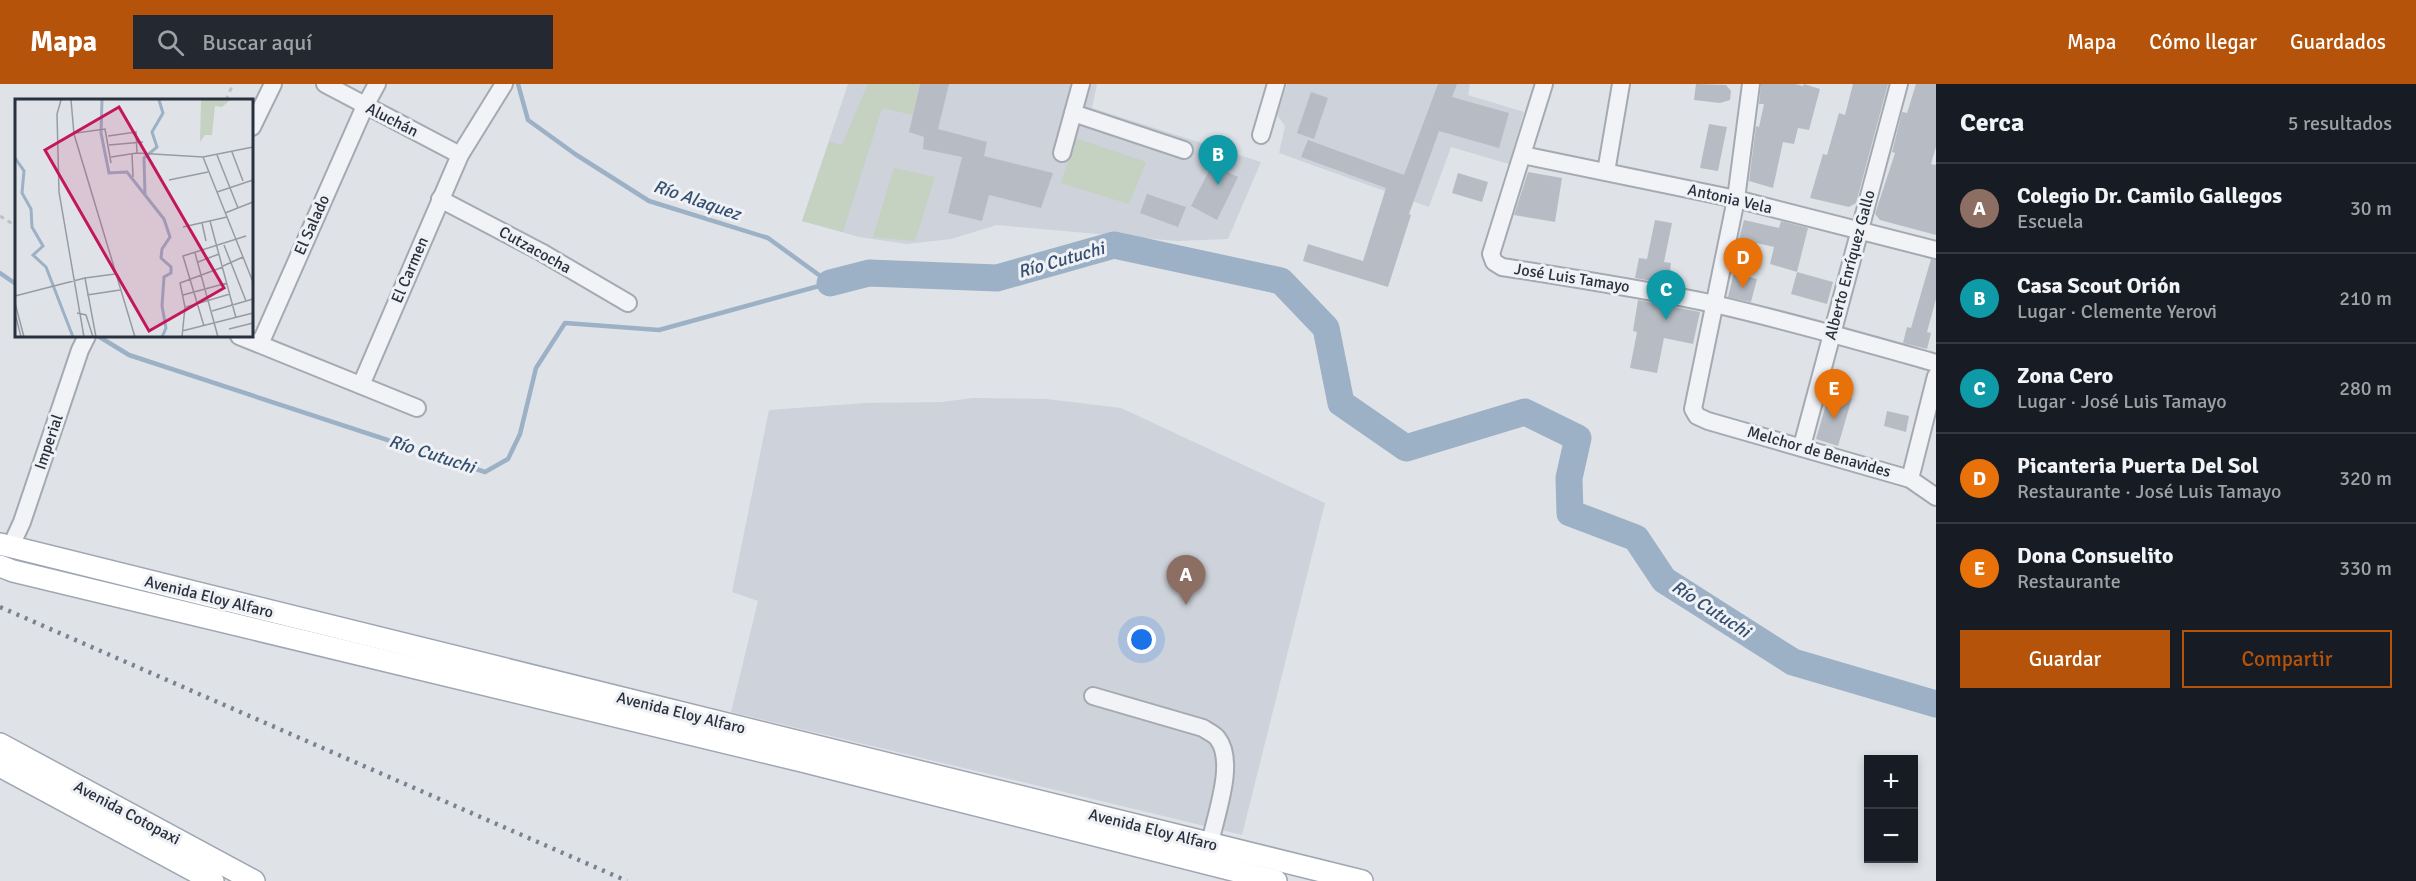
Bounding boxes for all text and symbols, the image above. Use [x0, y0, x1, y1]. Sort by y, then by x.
search box [133, 15, 553, 69]
text: Mapa [30, 25, 97, 59]
icon: search [154, 26, 187, 59]
text: Buscar aquí [202, 29, 312, 56]
text: Mapa [2067, 29, 2116, 55]
text: Cómo llegar [2149, 29, 2257, 55]
text: Guardados [2290, 29, 2386, 55]
street label: Aluchán [363, 98, 421, 142]
inset map [15, 99, 254, 338]
text: Cerca [1960, 107, 2024, 139]
text: 5 resultados [2288, 111, 2392, 136]
pin: B [1198, 135, 1238, 185]
water label: Río Alaquez [651, 175, 745, 226]
street label: Antonia Vela [1686, 180, 1774, 218]
text: Colegio Dr. Camilo Gallegos [2017, 182, 2282, 209]
street label: Alberto Enríquez Gallo [1820, 188, 1880, 342]
street label: El Salado [290, 192, 334, 258]
text: A [1973, 196, 1986, 221]
text: 30 m [2350, 196, 2392, 221]
text: Escuela [2017, 209, 2083, 234]
street label: Cutzacocha [495, 222, 575, 278]
street label: El Carmen [387, 234, 433, 306]
water label: Río Cutuchi [1015, 237, 1109, 283]
pin: D [1724, 238, 1762, 288]
street label: José Luis Tamayo [1513, 259, 1631, 297]
pin: C [1646, 270, 1686, 320]
text: Casa Scout Orión [2017, 272, 2181, 299]
text: B [1973, 286, 1986, 311]
text: 210 m [2339, 286, 2392, 311]
text: Lugar · Clemente Yerovi [2017, 299, 2217, 324]
text: Zona Cero [2017, 362, 2113, 389]
pin: E [1814, 370, 1854, 419]
text: C [1973, 376, 1986, 401]
text: 280 m [2339, 376, 2392, 401]
text: Lugar · José Luis Tamayo [2017, 389, 2227, 414]
street label: Imperial [30, 411, 68, 472]
street label: Melchor de Benavides [1745, 422, 1893, 482]
water label: Río Cutuchi [386, 430, 480, 479]
text: Picanteria Puerta Del Sol [2017, 452, 2259, 479]
text: D [1973, 466, 1986, 491]
text: 320 m [2339, 466, 2392, 491]
text: Restaurante · José Luis Tamayo [2017, 479, 2281, 504]
text: Dona Consuelito [2017, 542, 2173, 569]
pin: A [1166, 556, 1206, 605]
text: E [1974, 556, 1985, 581]
text: 330 m [2339, 556, 2392, 581]
text: Restaurante [2017, 569, 2121, 594]
street label: Avenida Eloy Alfaro [143, 571, 275, 623]
water label: Río Cutuchi [1668, 576, 1756, 644]
your location [1127, 625, 1156, 654]
button: Guardar [1960, 630, 2170, 688]
button: Compartir [2182, 630, 2392, 688]
street label: Avenida Eloy Alfaro [615, 687, 747, 739]
map controls [1864, 755, 1918, 863]
button: + [1864, 755, 1918, 809]
street label: Avenida Cotopaxi [70, 777, 184, 849]
street label: Avenida Eloy Alfaro [1087, 804, 1219, 856]
button: − [1864, 809, 1918, 863]

